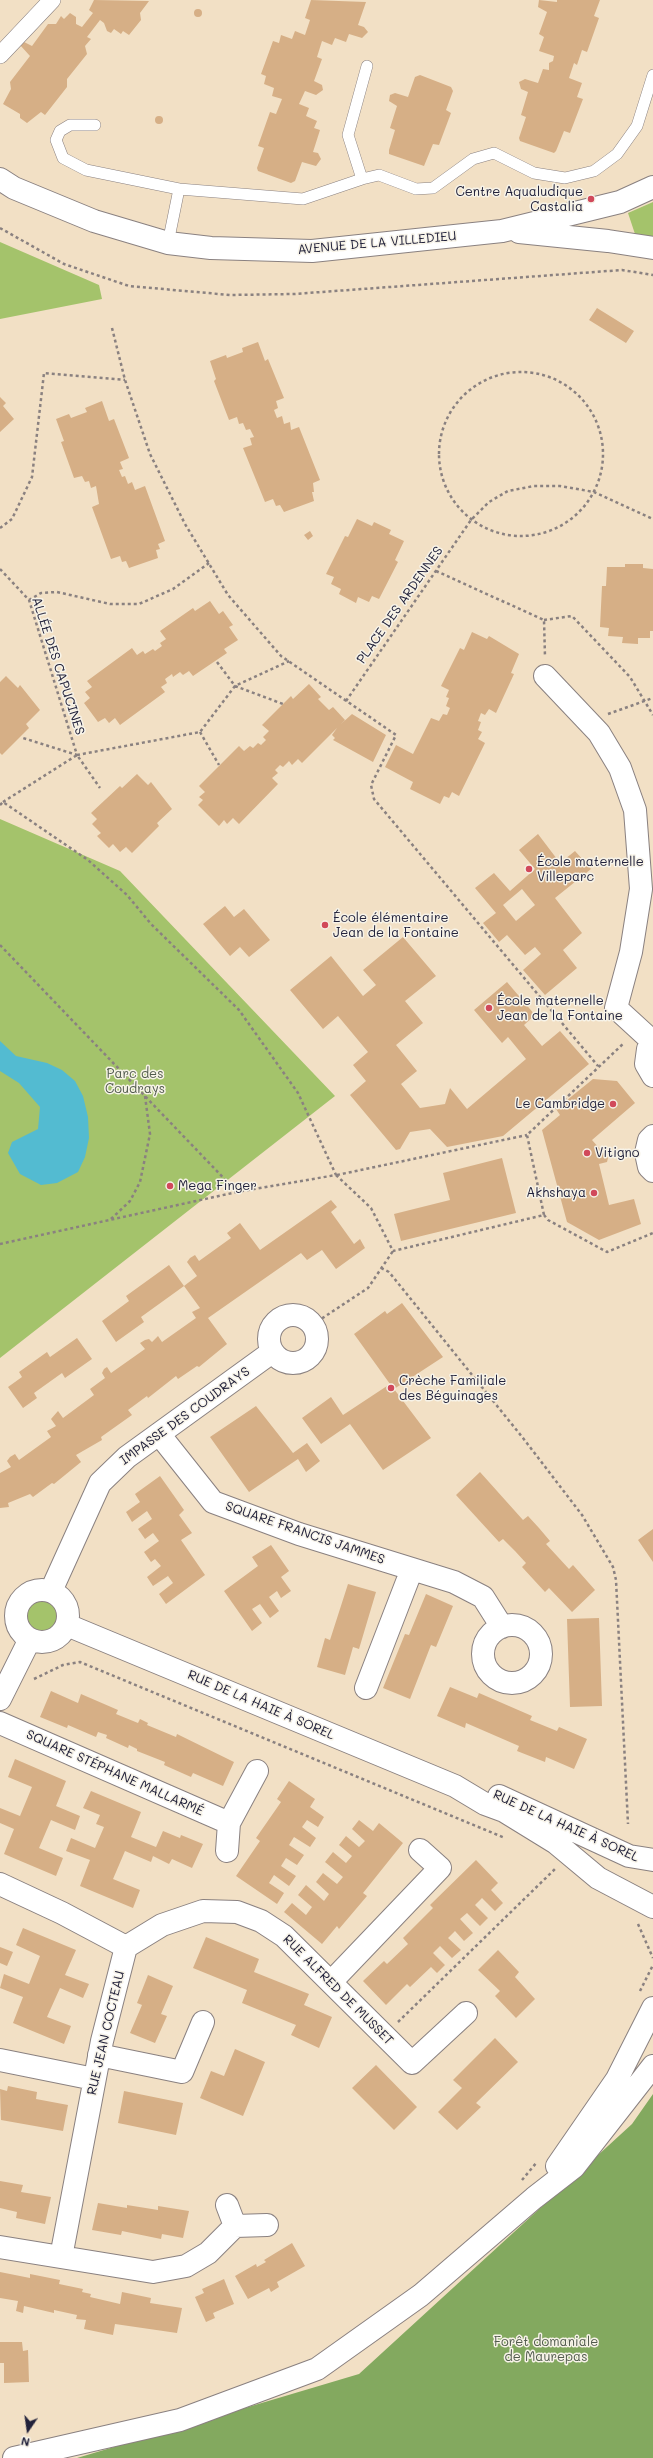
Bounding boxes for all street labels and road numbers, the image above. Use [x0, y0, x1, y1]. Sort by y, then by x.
street label: AVENUE DE LA VILLEDIEU [297, 228, 457, 258]
street label: PLACE DES ARDENNES [354, 543, 446, 667]
street label: ALLÉE DES CAPUCINES [28, 595, 88, 737]
street label: IMPASSE DES COUDRAYS [117, 1364, 253, 1468]
street label: SQUARE FRANCIS JAMMES [223, 1498, 387, 1568]
street label: RUE DE LA HAIE À SOREL [185, 1667, 337, 1743]
street label: SQUARE STÉPHANE MALLARMÉ [24, 1727, 206, 1819]
street label: RUE DE LA HAIE À SOREL [491, 1787, 641, 1865]
street label: RUE ALFRED DE MUSSET [280, 1932, 396, 2048]
street label: RUE JEAN COCTEAU [84, 1969, 128, 2097]

